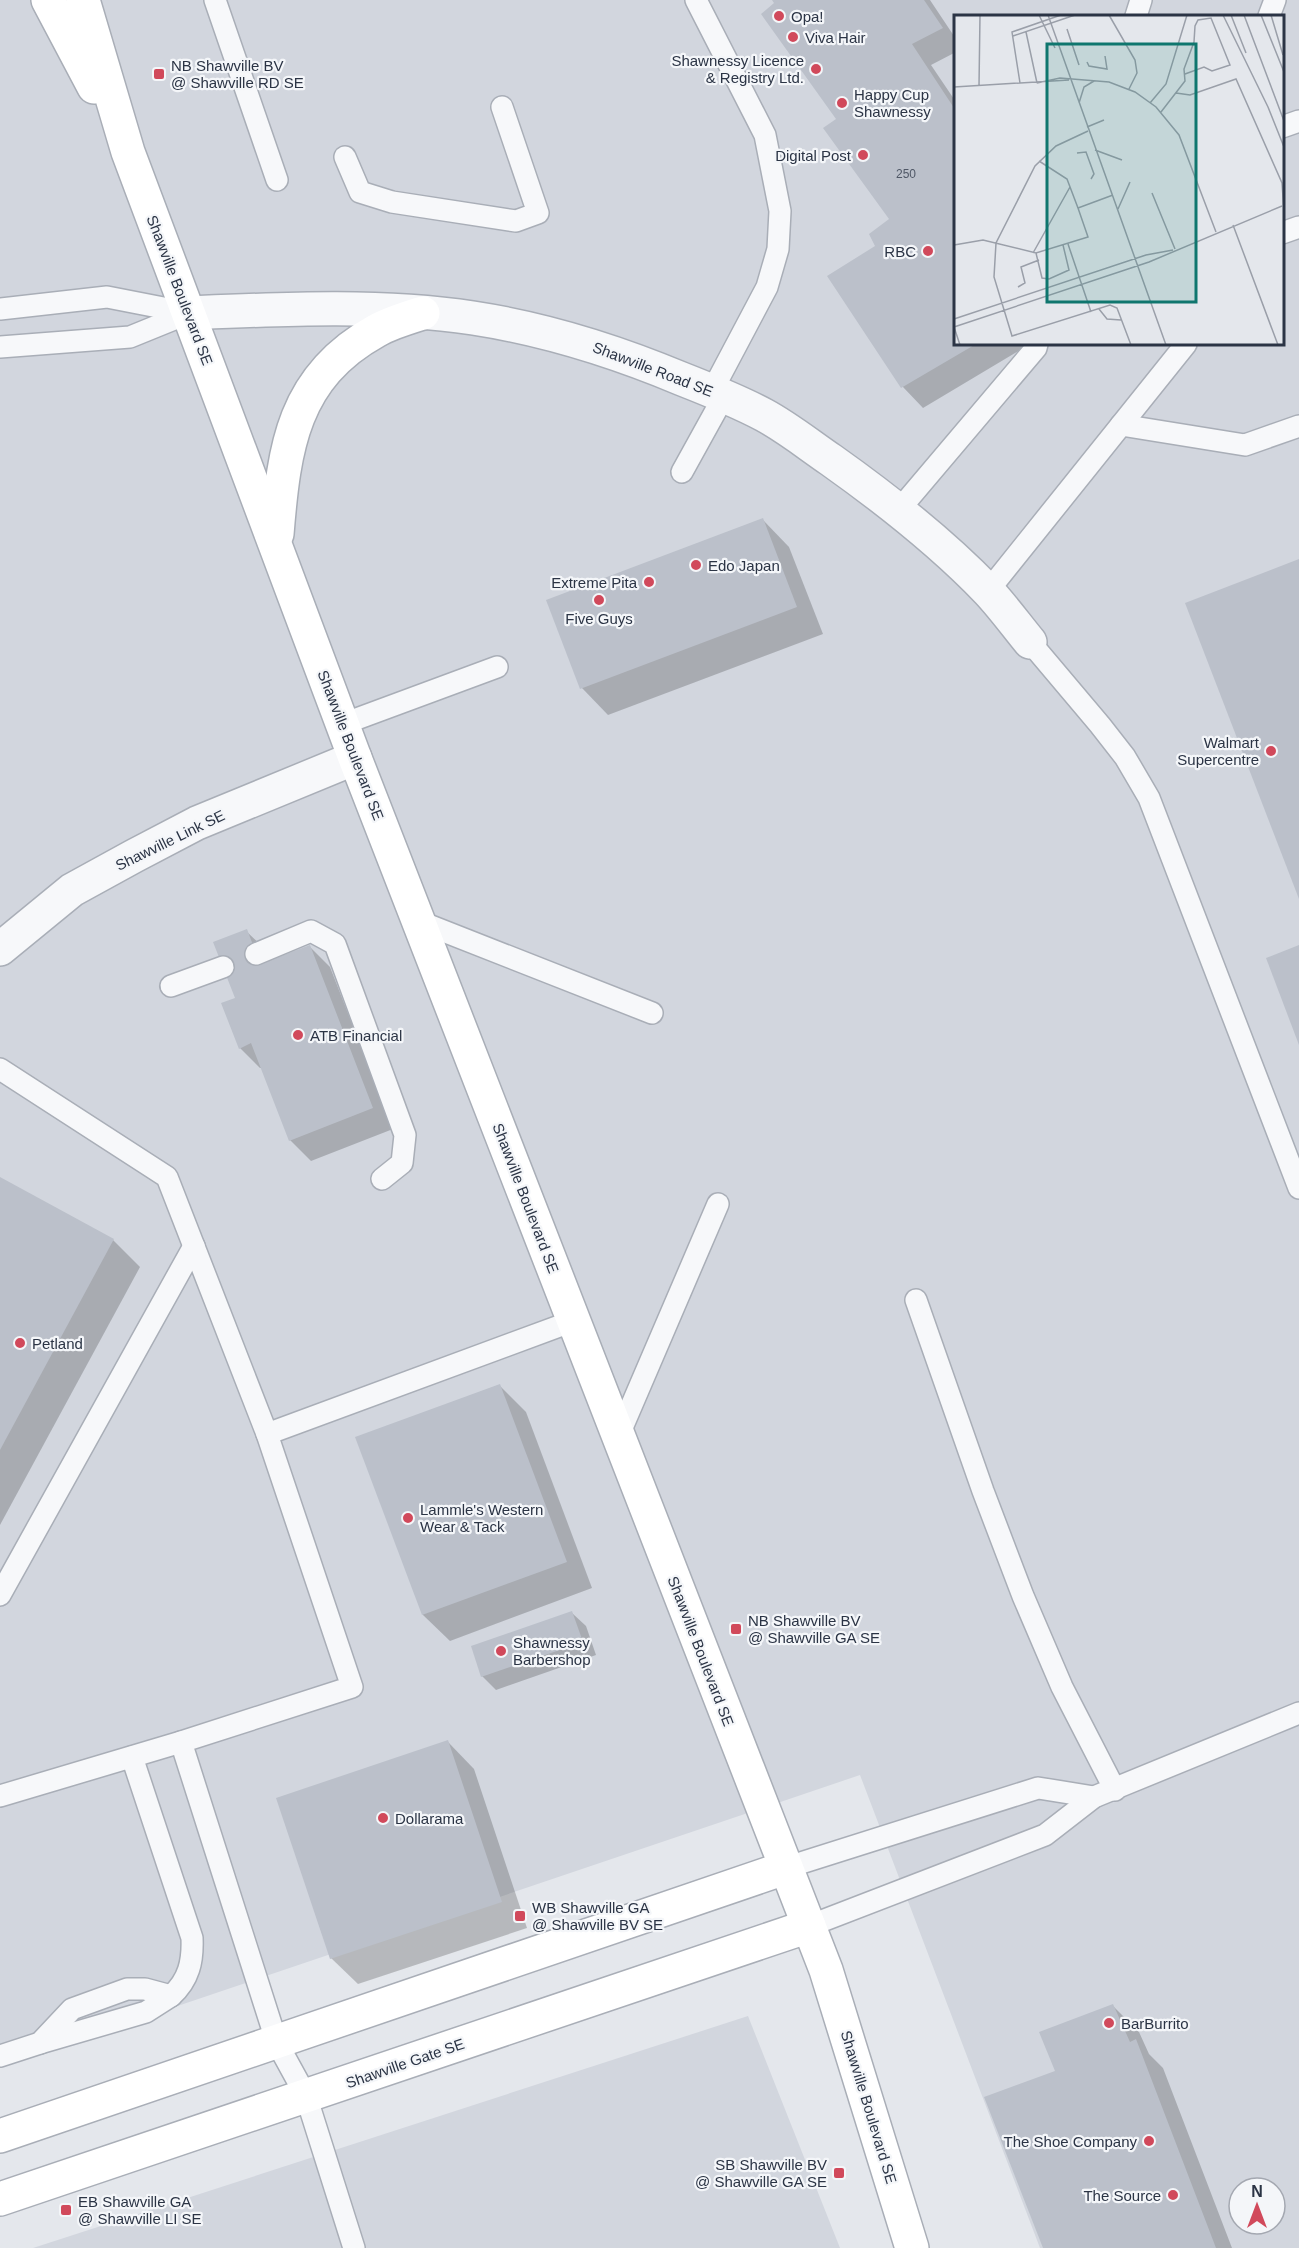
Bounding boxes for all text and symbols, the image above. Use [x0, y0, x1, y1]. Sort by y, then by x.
place label: Opa! [791, 8, 824, 25]
marker: Opa! [772, 9, 786, 23]
inset map [954, 15, 1284, 345]
place label: Viva Hair [805, 29, 866, 46]
marker: Viva Hair [786, 30, 800, 44]
place label: Shawnessy Licence & Registry Ltd. [671, 52, 804, 86]
place label: NB Shawville BV @ Shawville RD SE [171, 57, 304, 91]
marker: Shawnessy Licence & Registry Ltd. [809, 62, 823, 76]
marker: NB Shawville BV @ Shawville RD SE [152, 67, 166, 81]
place label: Happy Cup Shawnessy [854, 86, 931, 120]
marker: Happy Cup Shawnessy [835, 96, 849, 110]
place label: Digital Post [775, 147, 852, 164]
marker: Digital Post [856, 148, 870, 162]
house number: 250 [896, 167, 916, 181]
street label: Shawville Boulevard SE [144, 213, 216, 367]
place label: RBC [884, 243, 916, 260]
marker: RBC [921, 244, 935, 258]
street label: Shawville Road SE [590, 338, 716, 400]
place label: Edo Japan [708, 557, 780, 574]
marker: Edo Japan [689, 558, 703, 572]
place label: Extreme Pita [551, 574, 638, 591]
marker: Extreme Pita [642, 575, 656, 589]
marker: Five Guys [592, 593, 606, 607]
place label: Five Guys [565, 610, 633, 627]
street label: Shawville Boulevard SE [315, 668, 387, 822]
place label: Walmart Supercentre [1177, 734, 1260, 768]
marker: Walmart Supercentre [1264, 744, 1278, 758]
street label: Shawville Link SE [113, 806, 227, 874]
place label: ATB Financial [310, 1027, 402, 1044]
marker: ATB Financial [291, 1028, 305, 1042]
street label: Shawville Boulevard SE [490, 1121, 562, 1275]
place label: Petland [32, 1335, 83, 1352]
marker: Petland [13, 1336, 27, 1350]
place label: Lammle's Western Wear & Tack [420, 1501, 543, 1535]
marker: Lammle's Western Wear & Tack [401, 1511, 415, 1525]
street label: Shawville Boulevard SE [665, 1574, 737, 1728]
place label: NB Shawville BV @ Shawville GA SE [748, 1612, 880, 1646]
marker: NB Shawville BV @ Shawville GA SE [729, 1622, 743, 1636]
place label: Shawnessy Barbershop [513, 1634, 591, 1668]
marker: Shawnessy Barbershop [494, 1644, 508, 1658]
place label: Dollarama [395, 1810, 464, 1827]
marker: Dollarama [376, 1811, 390, 1825]
place label: WB Shawville GA @ Shawville BV SE [532, 1899, 663, 1933]
marker: WB Shawville GA @ Shawville BV SE [513, 1909, 527, 1923]
place label: BarBurrito [1121, 2015, 1189, 2032]
marker: BarBurrito [1102, 2016, 1116, 2030]
street label: Shawville Boulevard SE [838, 2028, 900, 2186]
street label: Shawville Gate SE [343, 2035, 467, 2091]
place label: The Shoe Company [1004, 2133, 1137, 2150]
marker: The Shoe Company [1142, 2134, 1156, 2148]
place label: SB Shawville BV @ Shawville GA SE [695, 2156, 827, 2190]
marker: SB Shawville BV @ Shawville GA SE [832, 2166, 846, 2180]
north arrow [1227, 2176, 1287, 2236]
text: N [1251, 2183, 1263, 2200]
place label: The Source [1083, 2187, 1161, 2204]
marker: The Source [1166, 2188, 1180, 2202]
place label: EB Shawville GA @ Shawville LI SE [78, 2193, 202, 2227]
marker: EB Shawville GA @ Shawville LI SE [59, 2203, 73, 2217]

